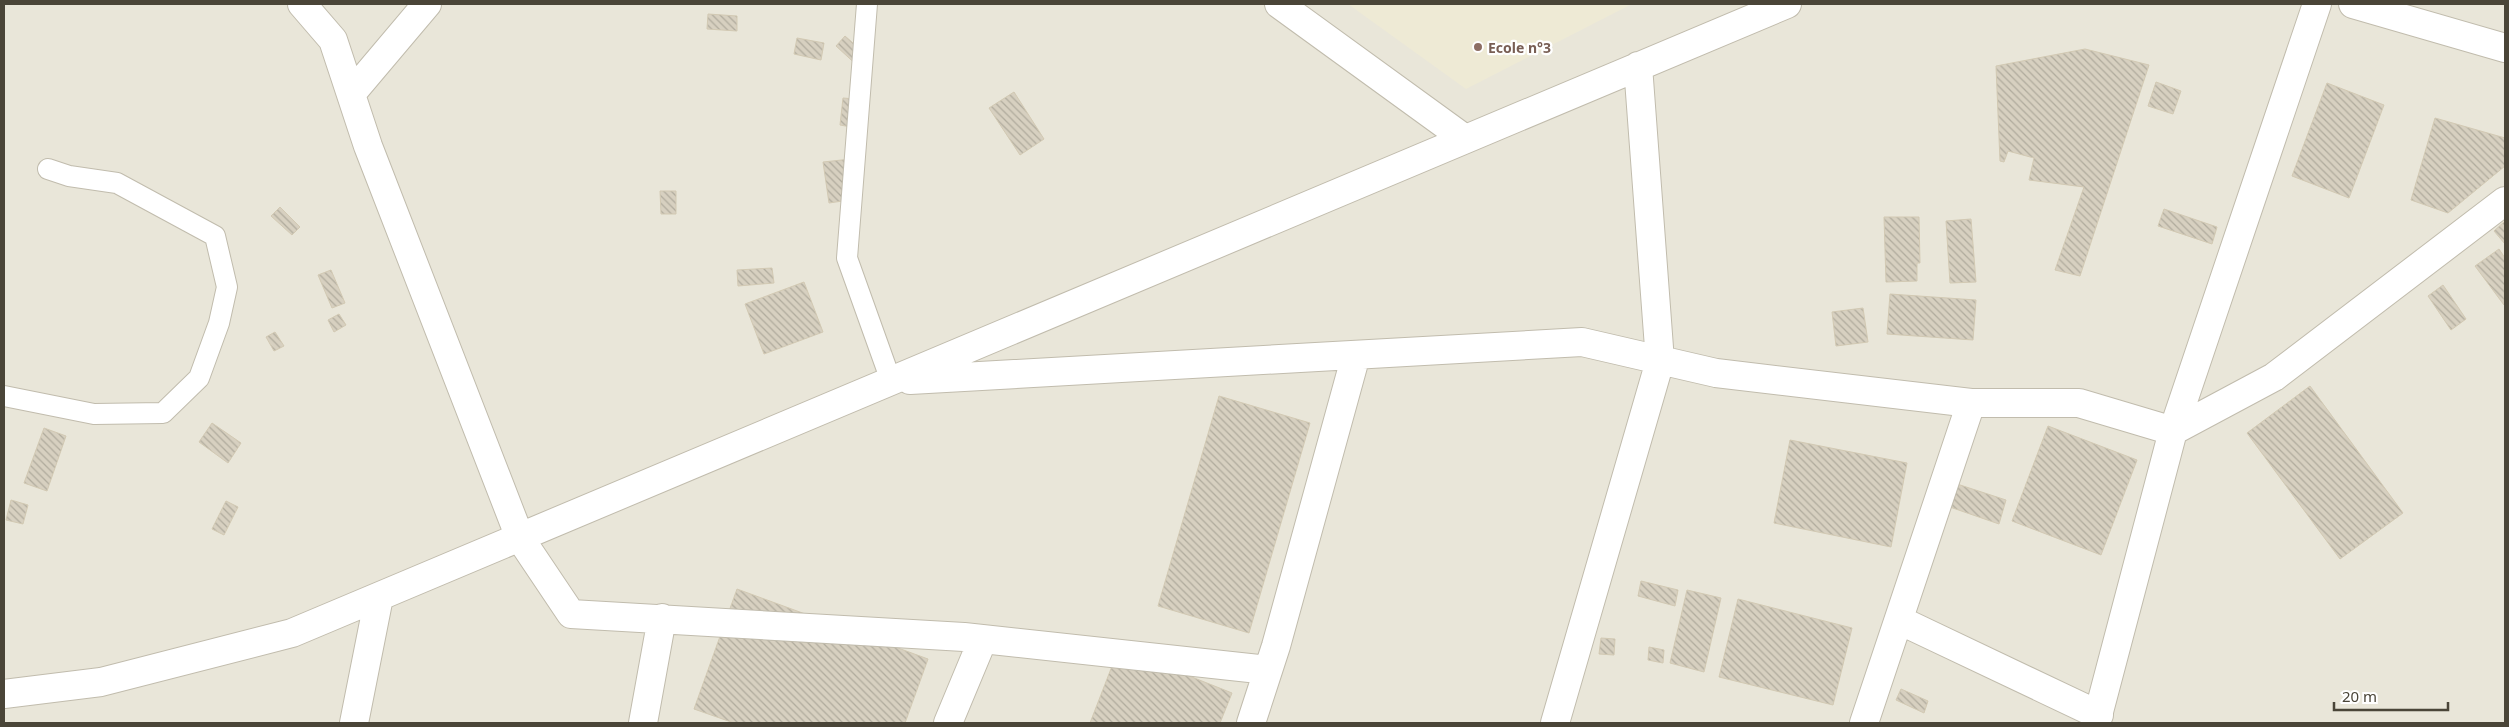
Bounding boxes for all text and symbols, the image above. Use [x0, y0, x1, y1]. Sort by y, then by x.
place label: Ecole n°3 [1488, 38, 1551, 57]
marker: Ecole n°3 [1472, 41, 1484, 53]
scale bar [2334, 680, 2448, 712]
text: 20 m [2342, 686, 2377, 706]

